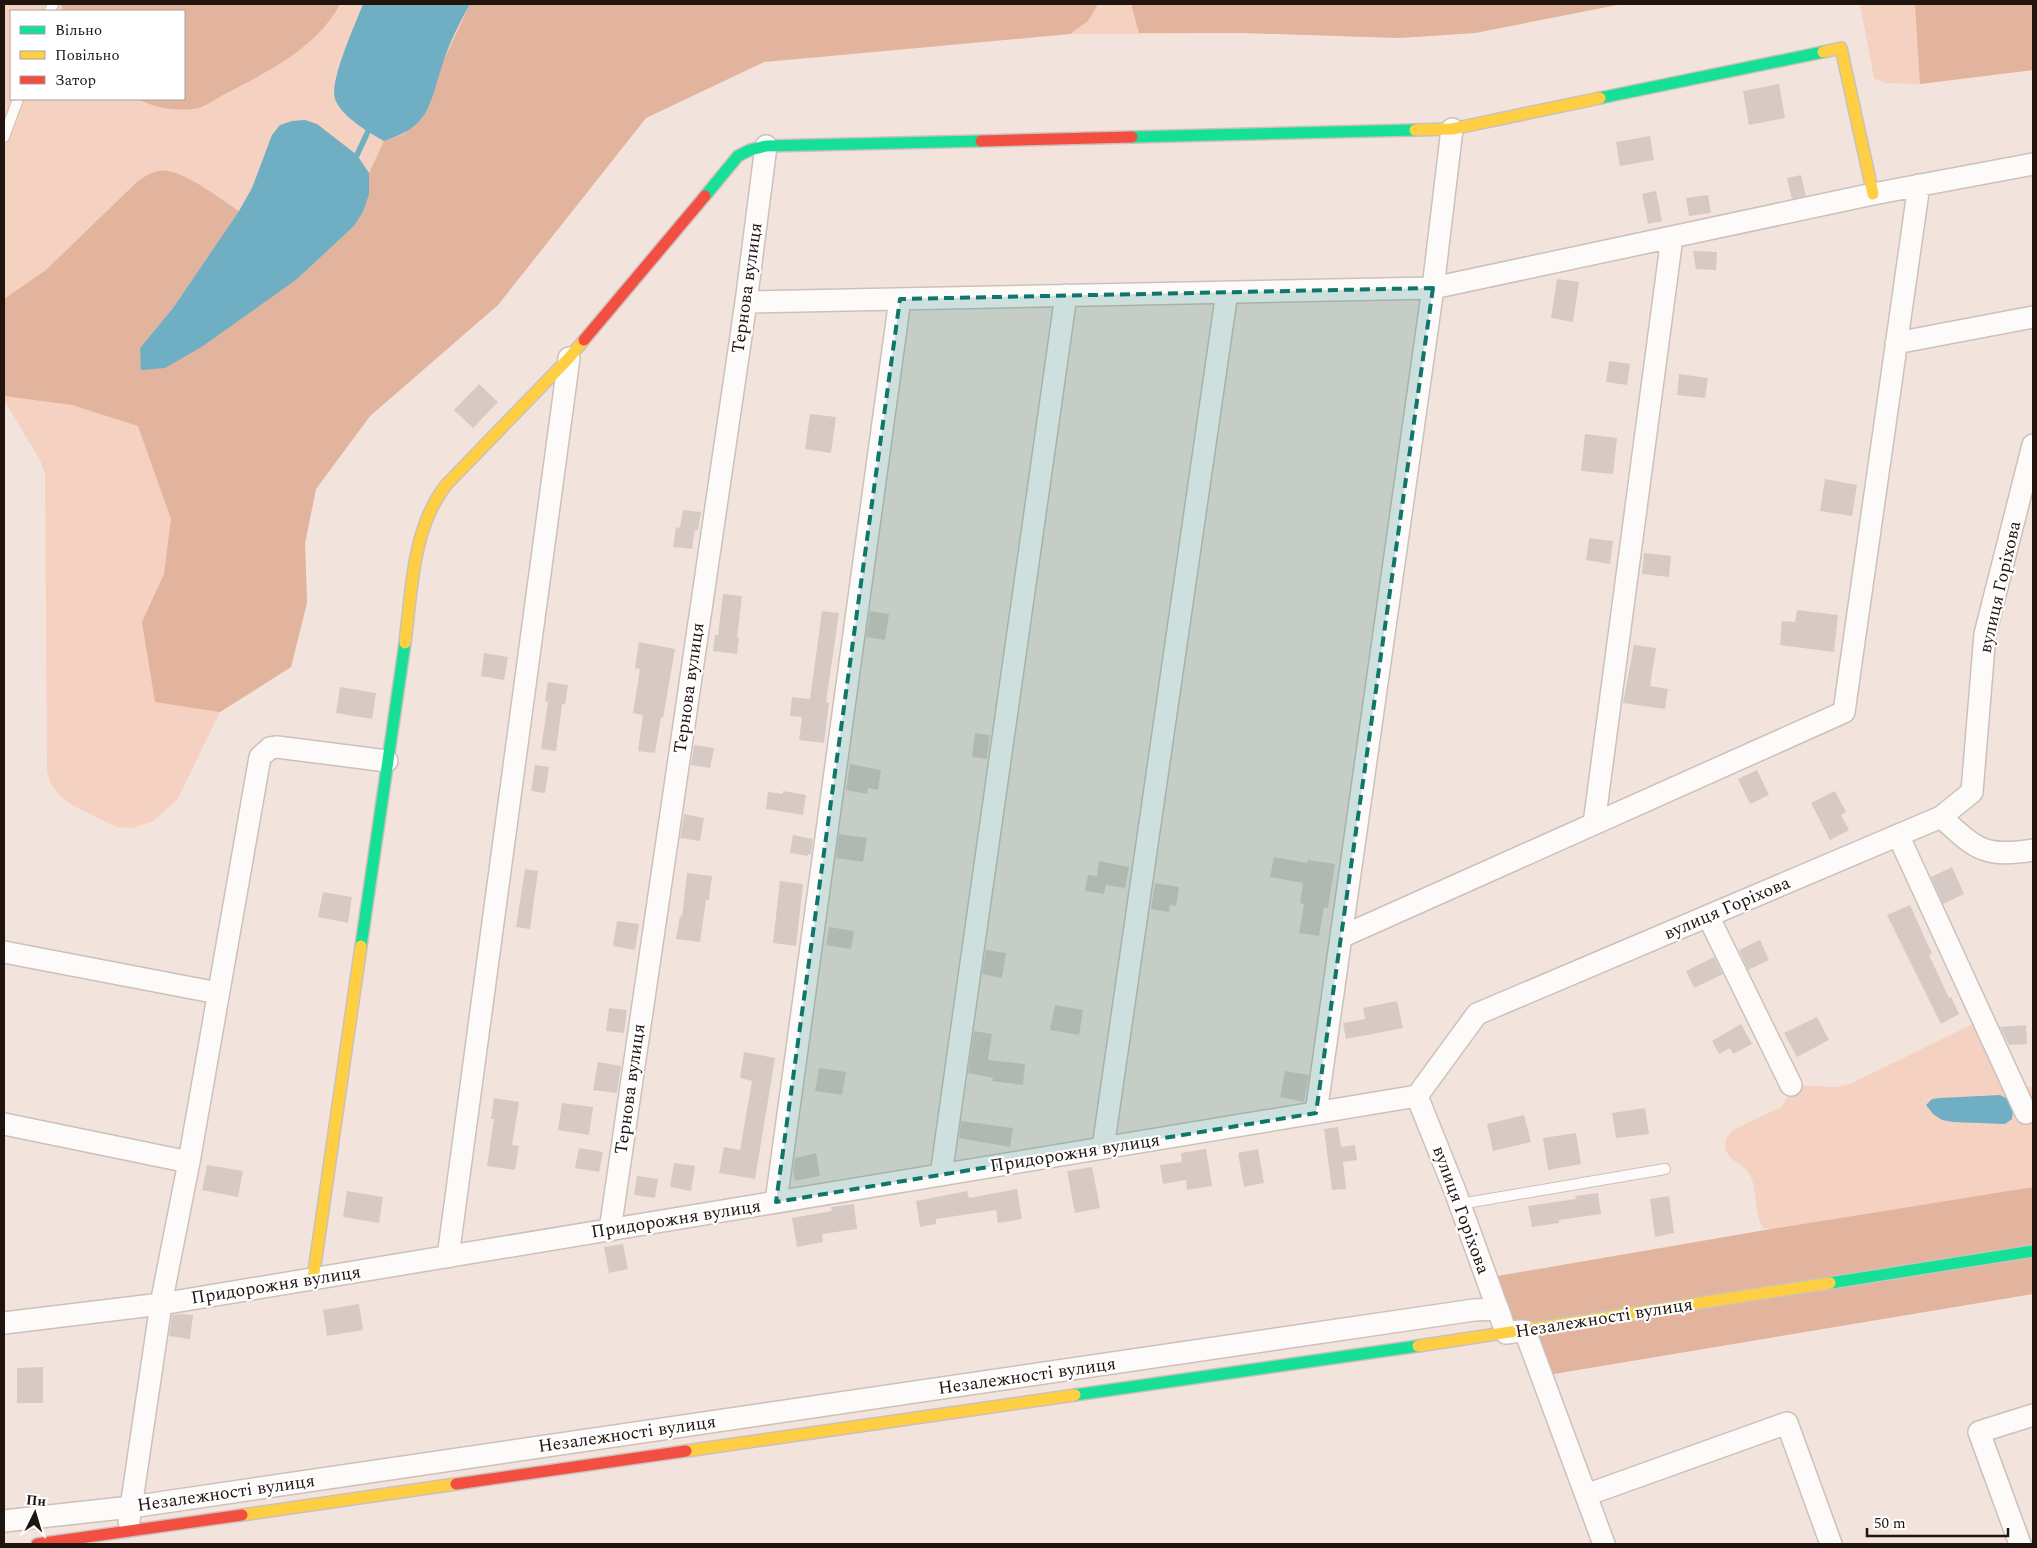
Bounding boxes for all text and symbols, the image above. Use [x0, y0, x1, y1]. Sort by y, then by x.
legend [10, 10, 185, 100]
text: Вільно [55, 19, 102, 42]
text: Повільно [55, 44, 120, 67]
text: Затор [55, 69, 96, 92]
street label: Тернова вулиця [724, 221, 770, 355]
street label: вулиця Горіхова [1972, 518, 2028, 656]
street label: Тернова вулиця [666, 621, 712, 755]
street label: вулиця Горіхова [1660, 869, 1795, 947]
street label: Тернова вулиця [607, 1022, 653, 1156]
street label: Придорожня вулиця [988, 1126, 1162, 1180]
street label: вулиця Горіхова [1425, 1142, 1497, 1278]
street label: Придорожня вулиця [589, 1192, 763, 1246]
street label: Придорожня вулиця [189, 1258, 363, 1312]
street label: Незалежності вулиця [1513, 1291, 1695, 1345]
street label: Незалежності вулиця [936, 1350, 1118, 1402]
street label: Незалежності вулиця [536, 1408, 718, 1460]
street label: Незалежності вулиця [135, 1467, 317, 1519]
north arrow [10, 1488, 60, 1538]
text: Пн [25, 1489, 47, 1512]
scale bar [1867, 1506, 2008, 1538]
text: 50 m [1874, 1512, 1906, 1535]

